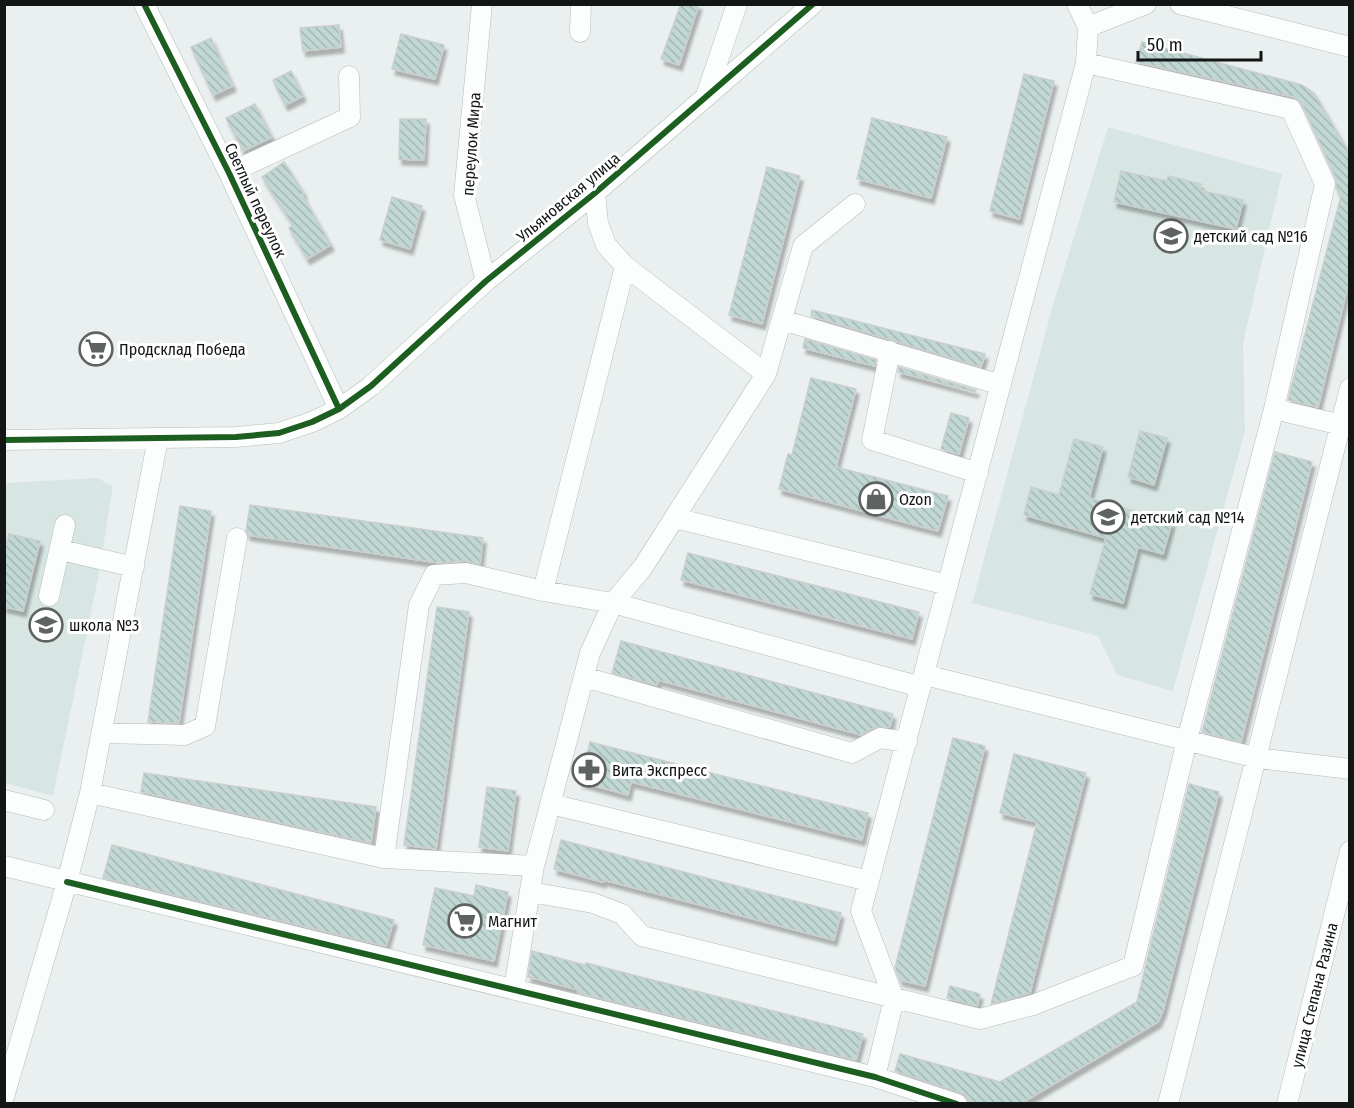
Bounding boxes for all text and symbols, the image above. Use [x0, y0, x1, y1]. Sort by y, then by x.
scale bar [1138, 24, 1261, 62]
text: 50 m [1147, 34, 1183, 56]
street label: переулок Мира [458, 91, 485, 196]
street label: Светлый переулок [221, 140, 291, 261]
street label: Ульяновская улица [512, 148, 624, 247]
school or university icon: детский сад №16 [1153, 218, 1189, 254]
place label: детский сад №16 [1194, 227, 1308, 246]
supermarket icon: Продсклад Победа [78, 331, 114, 367]
place label: Продсклад Победа [119, 340, 246, 359]
shop icon: Ozon [858, 481, 894, 517]
place label: Ozon [899, 490, 932, 509]
school or university icon: детский сад №14 [1090, 499, 1126, 535]
place label: детский сад №14 [1131, 508, 1245, 527]
school or university icon: школа №3 [28, 607, 64, 643]
place label: школа №3 [69, 616, 139, 635]
pharmacy icon: Вита Экспресс [571, 752, 607, 788]
place label: Вита Экспресс [612, 761, 707, 780]
supermarket icon: Магнит [447, 903, 483, 939]
place label: Магнит [488, 912, 538, 931]
street label: улица Степана Разина [1287, 920, 1342, 1070]

